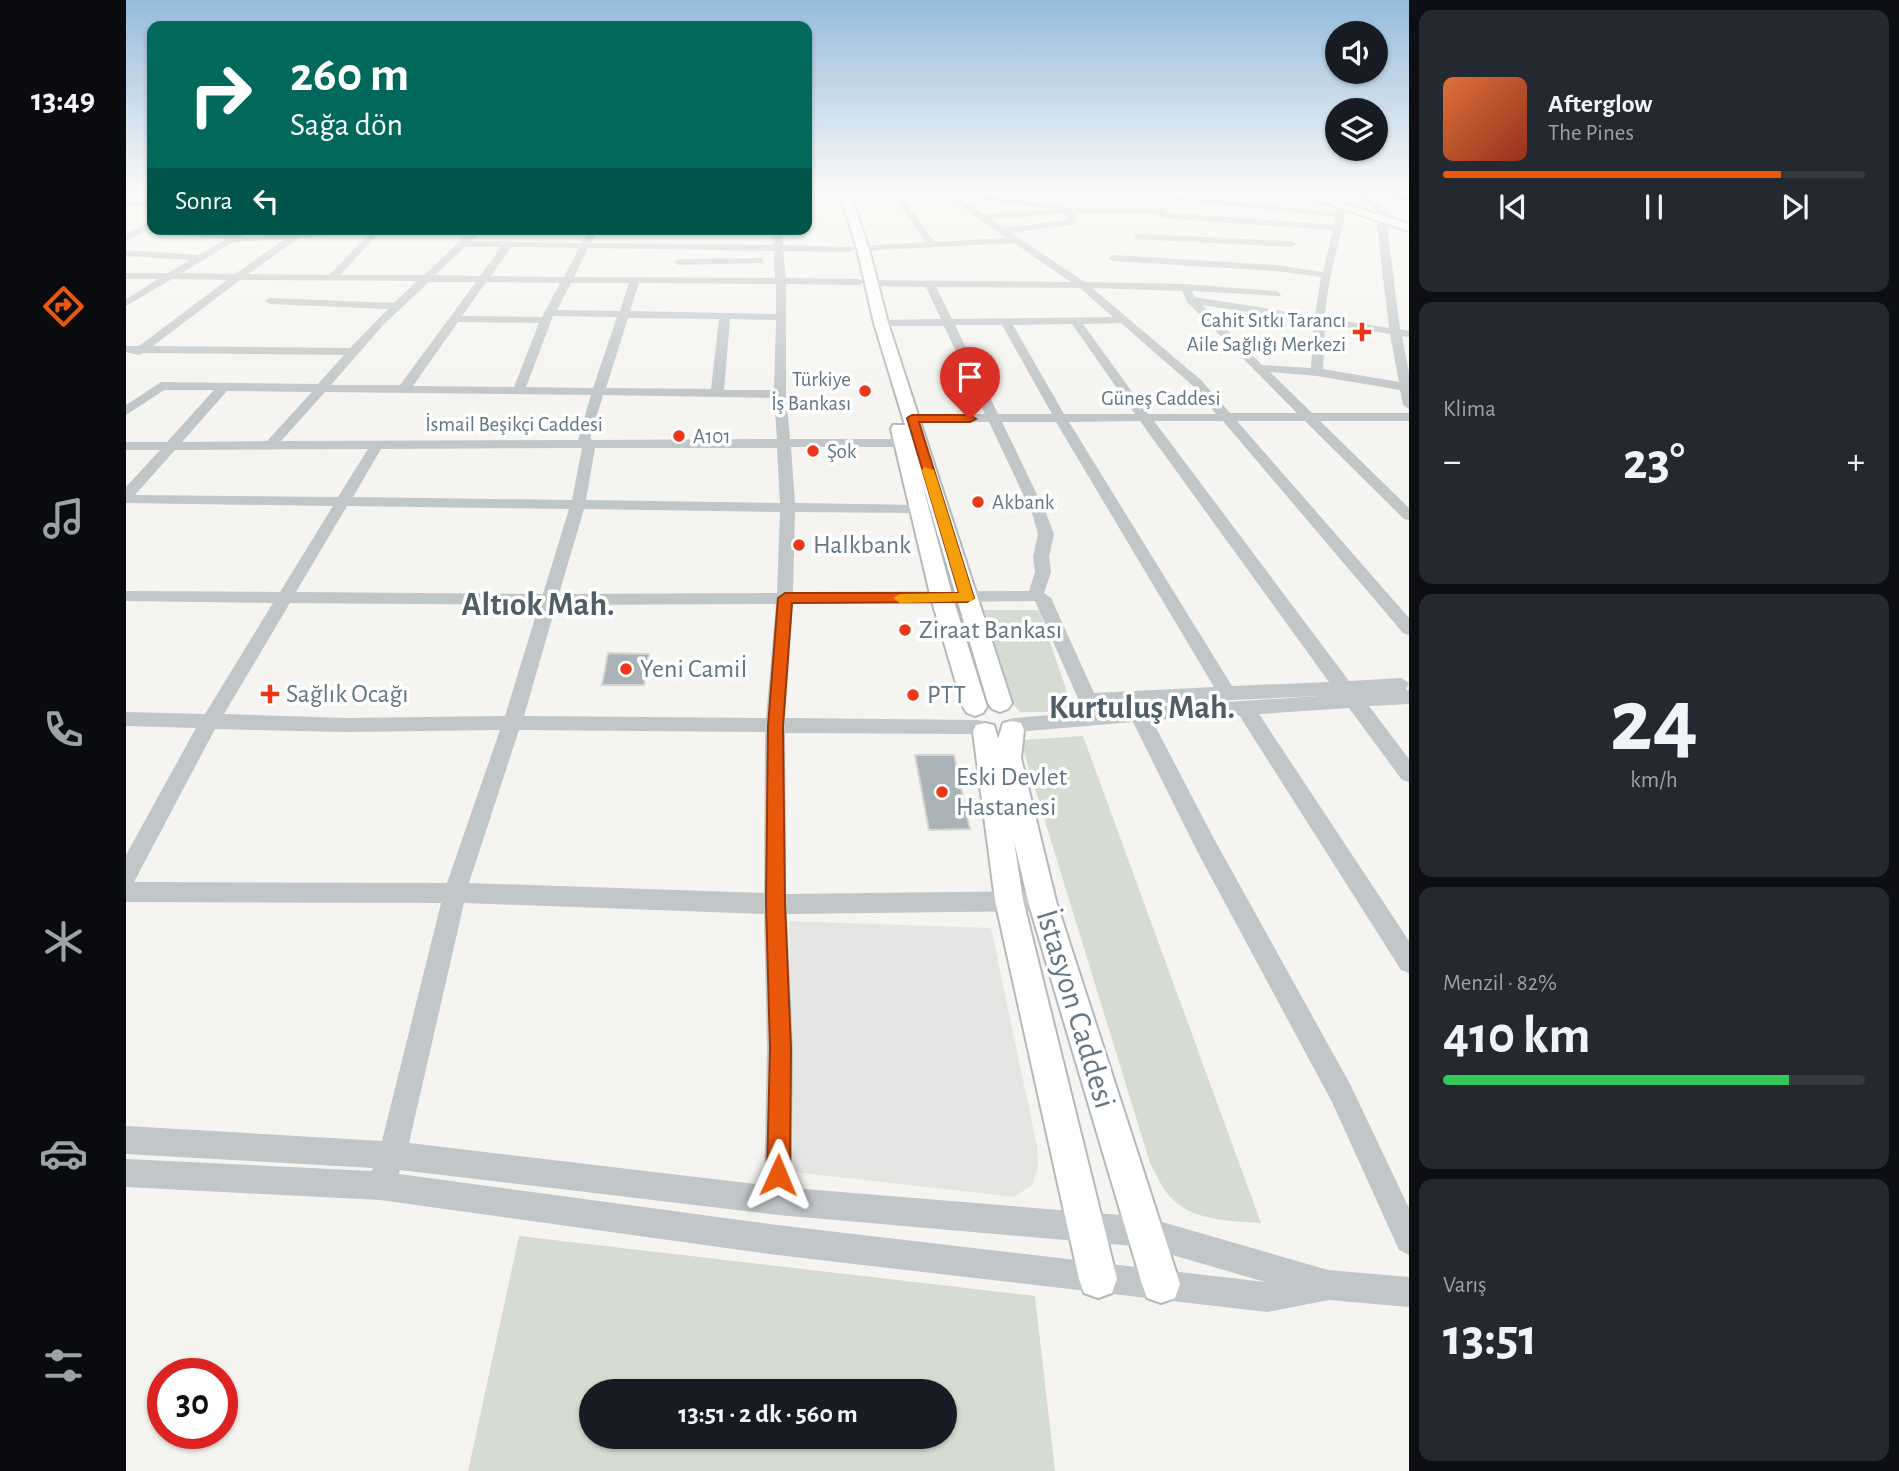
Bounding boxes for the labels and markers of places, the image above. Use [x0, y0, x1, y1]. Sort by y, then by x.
place label: Cahit Sıtkı Tarancı Aile Sağlığı Merkezi [1187, 310, 1346, 355]
marker: Cahit Sıtkı Tarancı Aile Sağlığı Merkezi [1352, 322, 1372, 342]
pin [940, 347, 1000, 419]
place label: Türkiye İş Bankası [771, 369, 851, 414]
marker: Türkiye İş Bankası [857, 383, 873, 399]
place label: A101 [693, 426, 731, 447]
marker: A101 [671, 428, 687, 444]
place label: Şok [827, 441, 857, 462]
marker: Şok [805, 443, 821, 459]
place label: Akbank [992, 492, 1055, 513]
marker: Akbank [970, 494, 986, 510]
place label: Halkbank [813, 532, 911, 558]
marker: Halkbank [791, 537, 807, 553]
place label: Ziraat Bankası [919, 617, 1062, 643]
marker: Ziraat Bankası [897, 622, 913, 638]
place label: Yeni Camiİ [640, 655, 747, 682]
marker: Yeni Camiİ [618, 661, 634, 677]
place label: Sağlık Ocağı [286, 681, 409, 707]
place label: PTT [927, 682, 966, 708]
marker: Sağlık Ocağı [260, 684, 280, 704]
marker: PTT [905, 687, 921, 703]
place label: Eski Devlet Hastanesi [956, 764, 1067, 820]
marker: Eski Devlet Hastanesi [934, 784, 950, 800]

